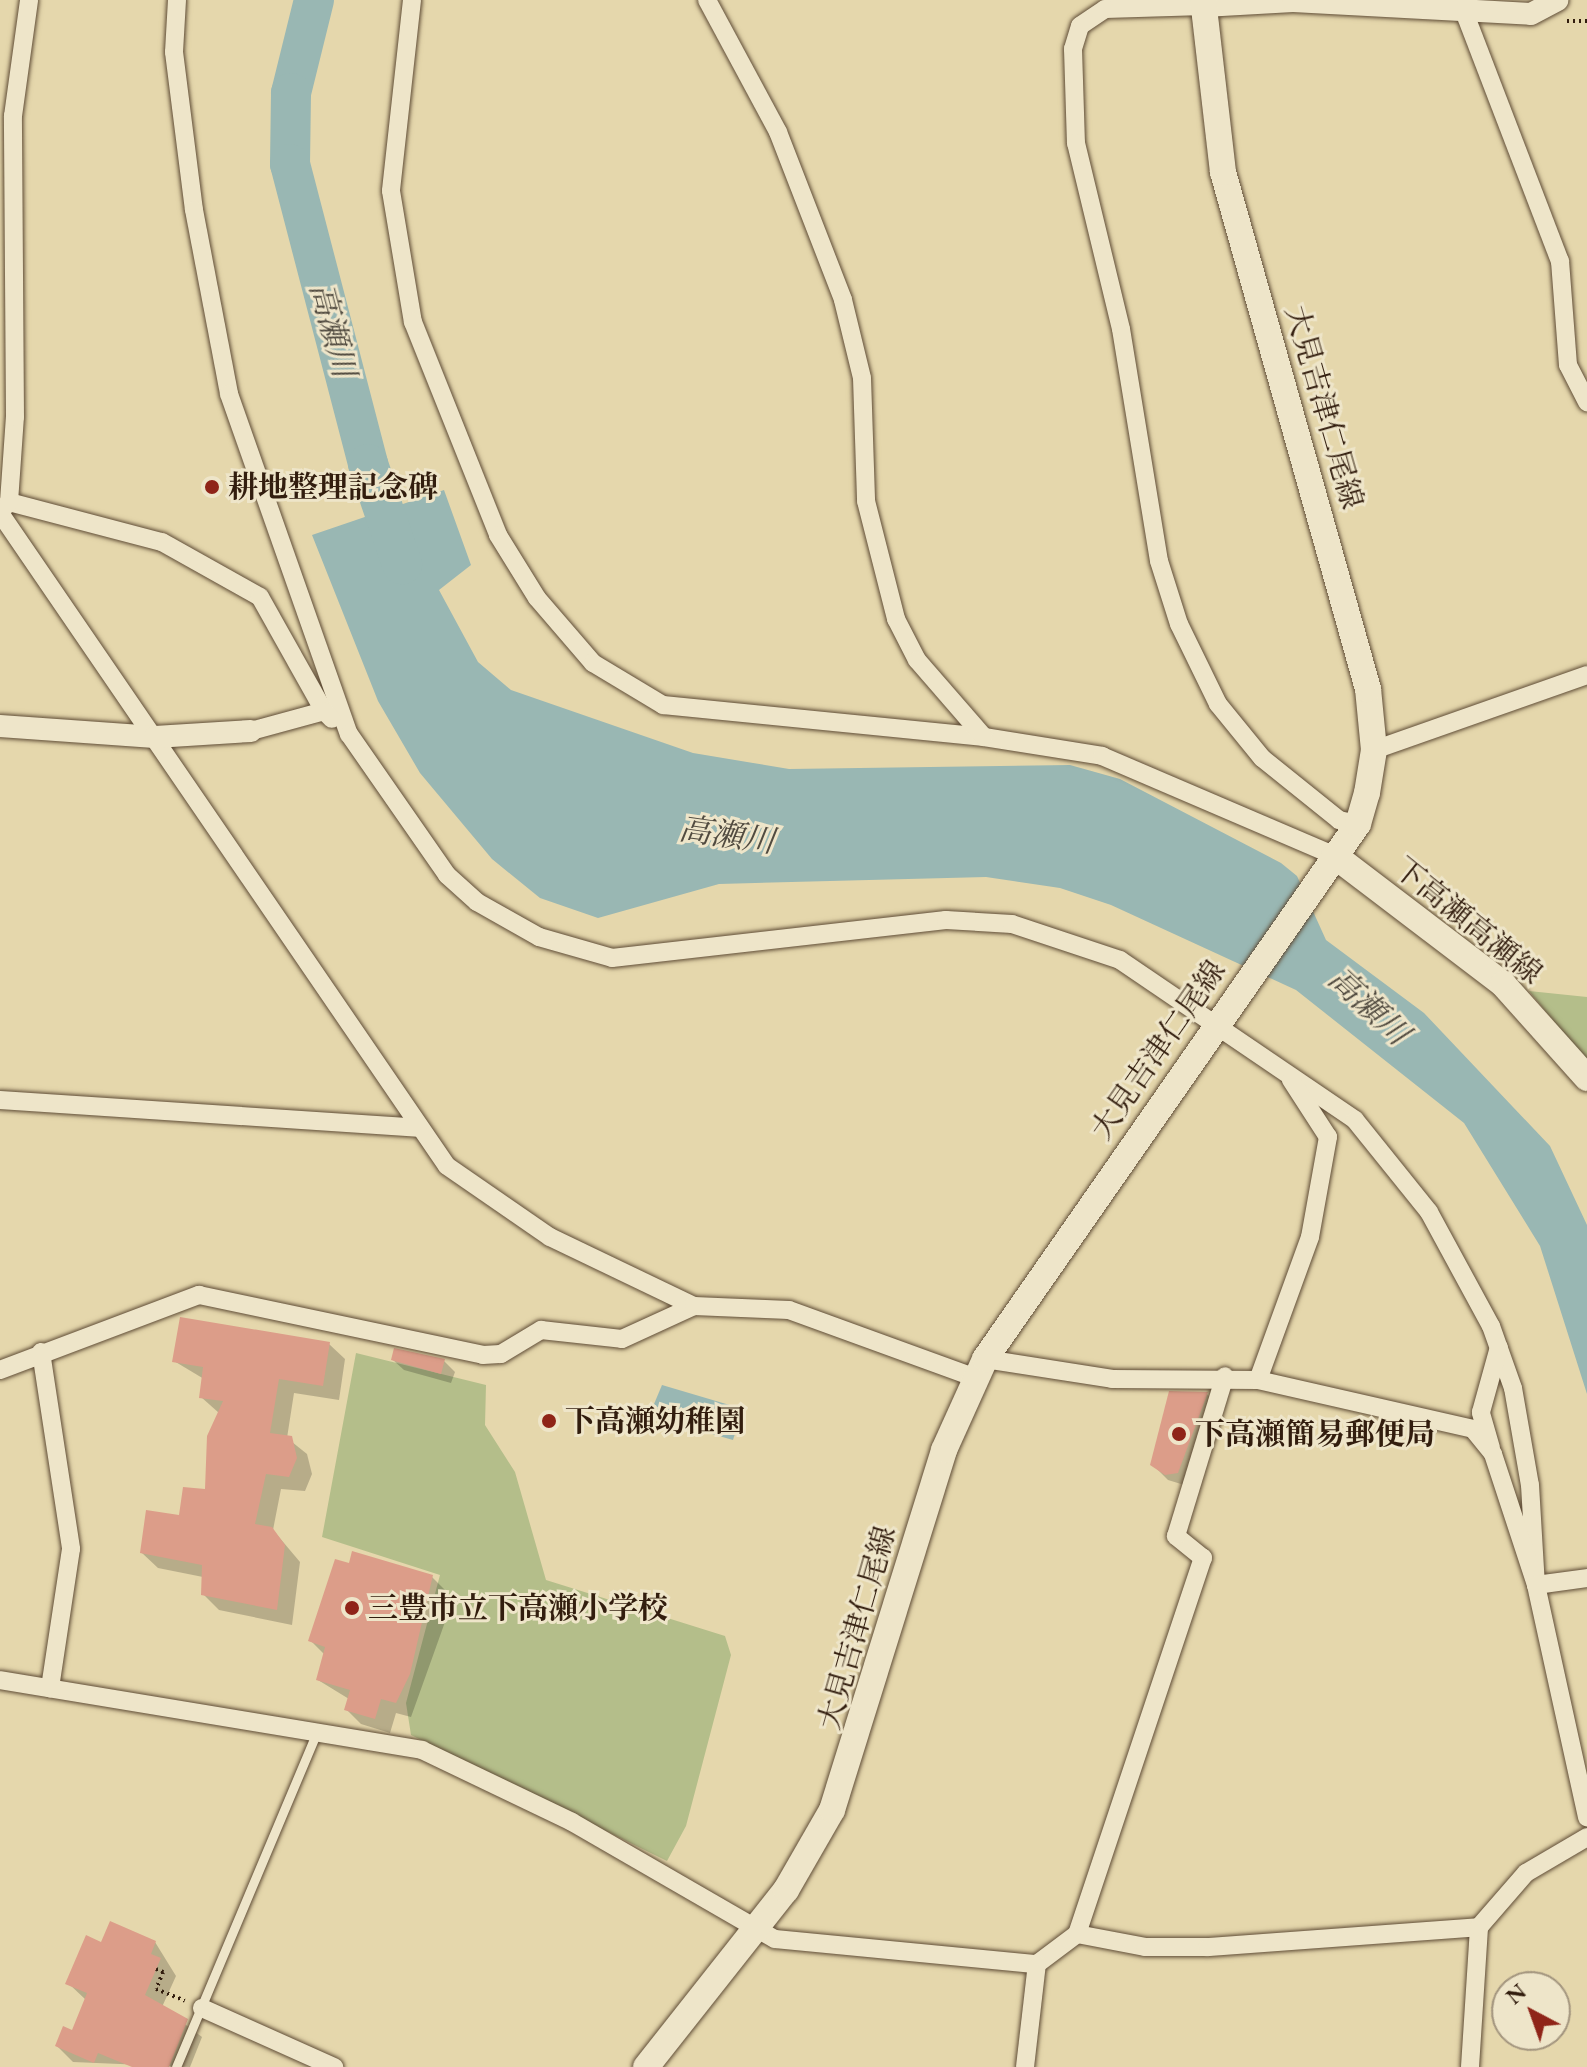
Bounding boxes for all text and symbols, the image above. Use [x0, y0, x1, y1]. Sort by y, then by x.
water label: 高瀬川 [302, 279, 364, 381]
street label: 大見吉津仁尾線 [1278, 301, 1370, 513]
place label: 耕地整理記念碑 [228, 469, 438, 505]
marker: 耕地整理記念碑 [203, 478, 221, 496]
water label: 高瀬川 [677, 809, 777, 861]
street label: 下高瀬高瀬線 [1387, 850, 1549, 992]
street label: 大見吉津仁尾線 [1083, 954, 1233, 1146]
water label: 高瀬川 [1321, 959, 1417, 1053]
place label: 下高瀬幼稚園 [565, 1403, 745, 1439]
marker: 下高瀬幼稚園 [540, 1412, 558, 1430]
place label: 下高瀬簡易郵便局 [1195, 1416, 1435, 1452]
marker: 下高瀬簡易郵便局 [1170, 1425, 1188, 1443]
street label: 大見吉津仁尾線 [811, 1522, 903, 1734]
place label: 三豊市立下高瀬小学校 [368, 1590, 668, 1626]
marker: 三豊市立下高瀬小学校 [343, 1599, 361, 1617]
north arrow [1491, 1971, 1571, 2051]
text: N [1500, 1977, 1532, 2011]

